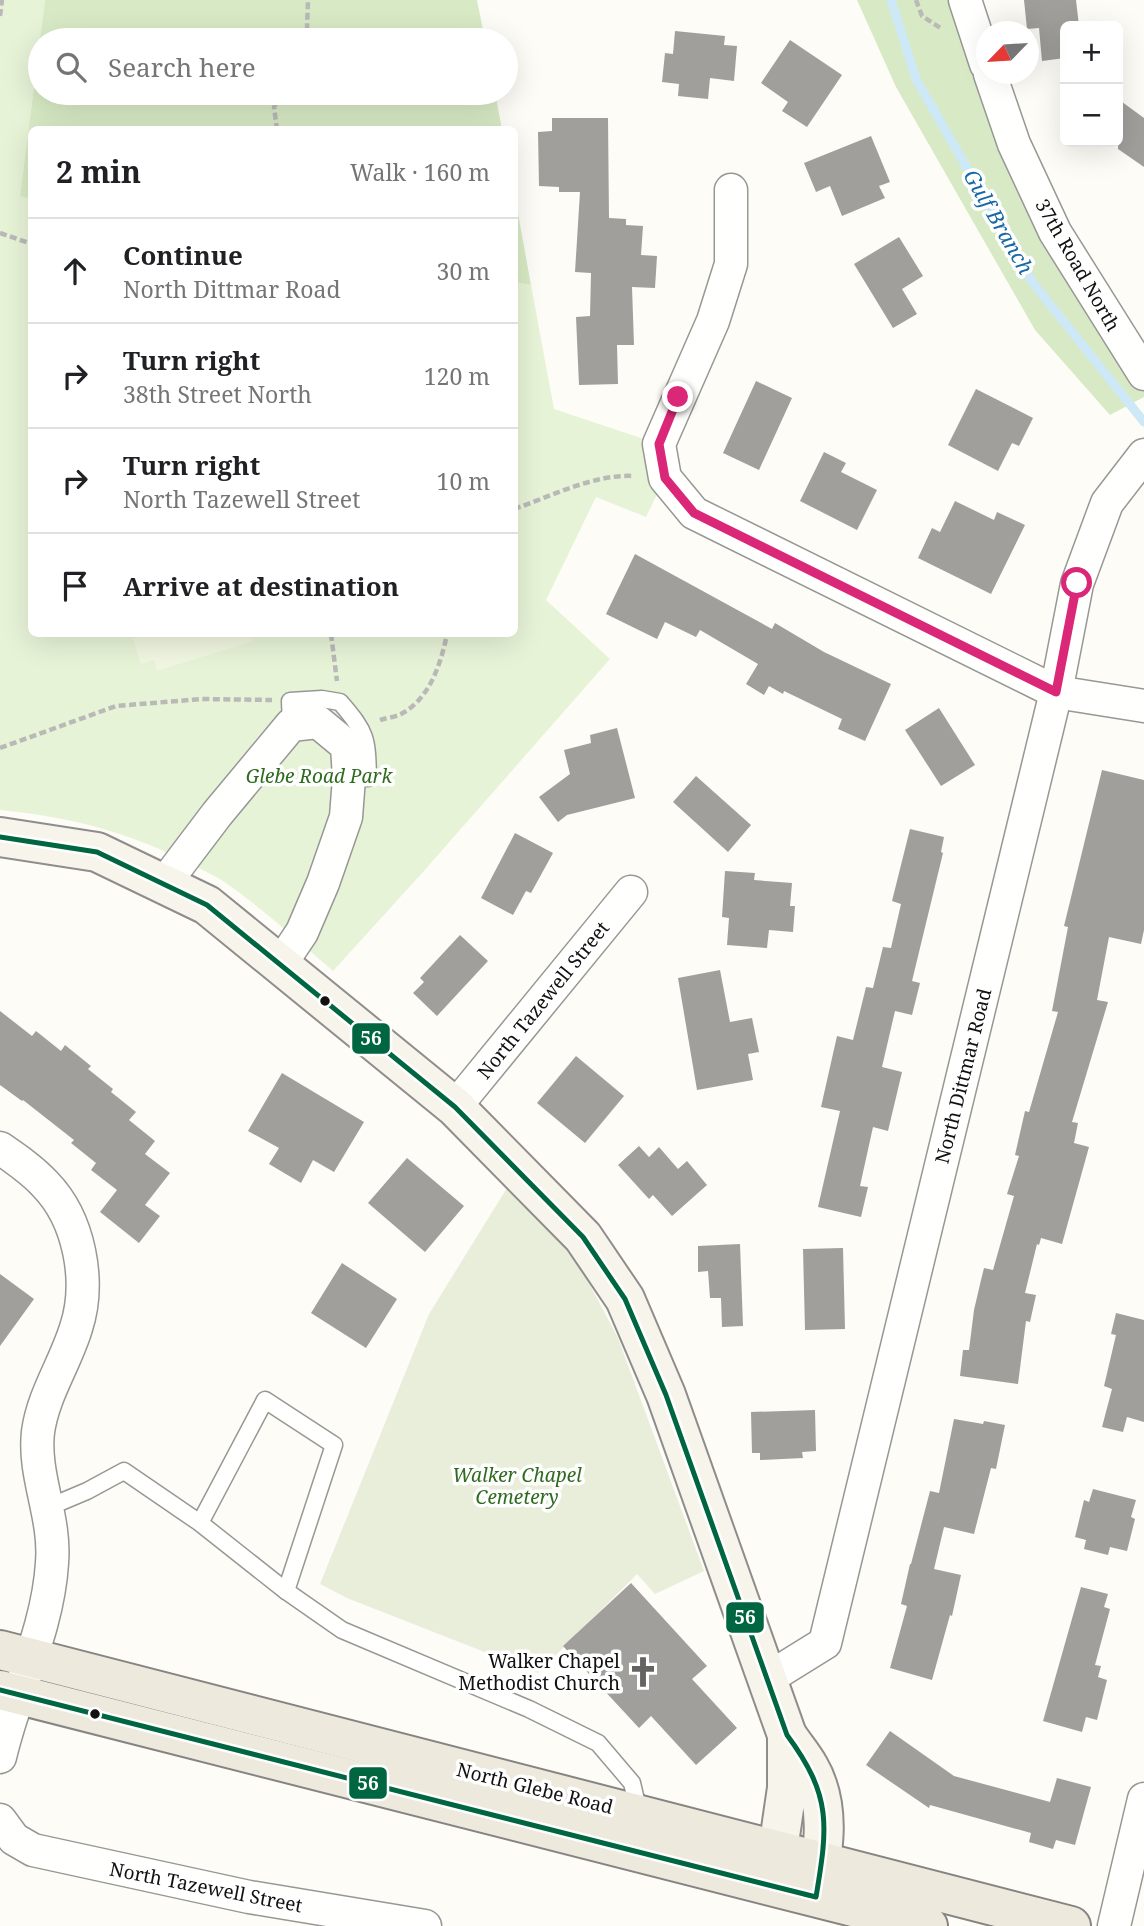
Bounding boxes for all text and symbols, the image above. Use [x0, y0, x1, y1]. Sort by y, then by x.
north arrow [976, 21, 1039, 84]
map controls [1060, 21, 1123, 147]
button: + [1060, 21, 1123, 84]
search box [28, 28, 518, 105]
icon: search [52, 48, 90, 86]
text: Search here [108, 49, 256, 85]
button: − [1060, 84, 1123, 147]
text: 2 min [56, 151, 141, 192]
text: Walk · 160 m [350, 156, 490, 188]
water label: Gulf Branch [958, 164, 1040, 279]
street label: 37th Road North [1030, 194, 1126, 336]
text: Continue [123, 237, 243, 273]
icon: ahead [56, 252, 94, 290]
text: 30 m [437, 255, 490, 287]
text: North Dittmar Road [123, 273, 341, 305]
text: Turn right [123, 342, 260, 378]
icon: right [56, 357, 94, 395]
text: 120 m [424, 360, 490, 392]
text: 38th Street North [123, 378, 312, 410]
route end [662, 381, 693, 412]
text: Turn right [123, 447, 260, 483]
icon: right [56, 462, 94, 500]
text: 10 m [437, 465, 490, 497]
text: North Tazewell Street [123, 483, 360, 515]
icon: arrive [56, 567, 94, 605]
route start [1061, 567, 1092, 598]
text: Arrive at destination [123, 568, 399, 604]
park label: Glebe Road Park [246, 763, 394, 789]
street label: North Tazewell Street [471, 915, 615, 1084]
street label: North Dittmar Road [929, 985, 997, 1166]
unlabelled marker [318, 994, 332, 1008]
line badge: 56 [351, 1022, 391, 1055]
text: 56 [360, 1025, 382, 1051]
park label: Walker Chapel Cemetery [452, 1462, 582, 1510]
line badge: 56 [725, 1601, 765, 1634]
text: 56 [734, 1604, 756, 1630]
place label: Walker Chapel Methodist Church [458, 1648, 620, 1696]
church icon: Walker Chapel Methodist Church [626, 1655, 660, 1689]
unlabelled marker [88, 1707, 102, 1721]
street label: North Glebe Road [454, 1756, 616, 1820]
line badge: 56 [348, 1766, 388, 1800]
text: 56 [357, 1770, 379, 1796]
street label: North Tazewell Street [107, 1856, 305, 1919]

